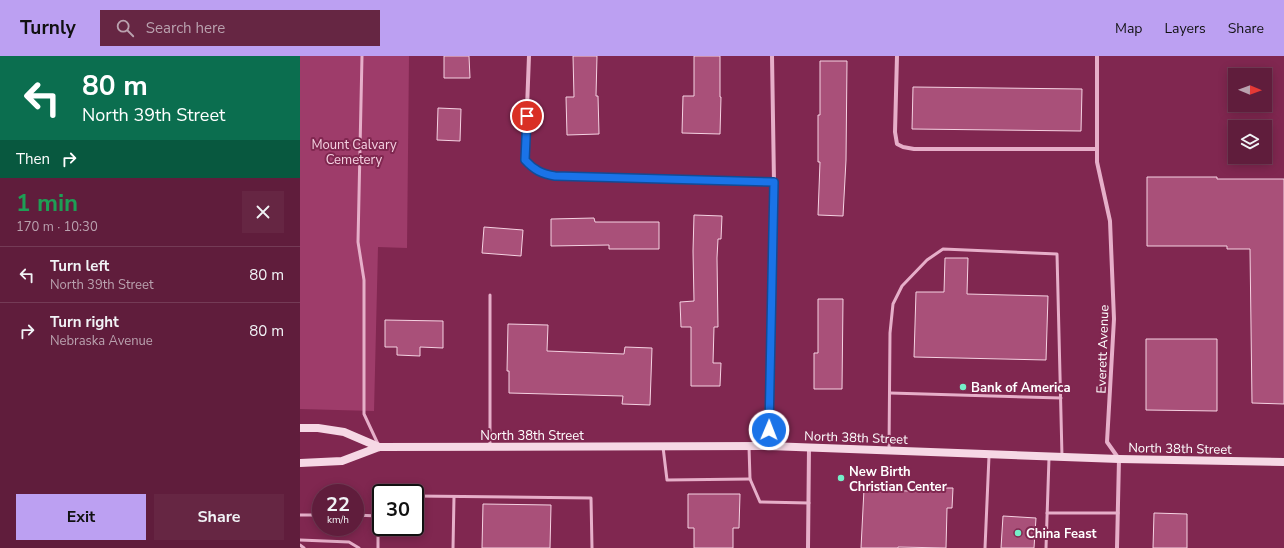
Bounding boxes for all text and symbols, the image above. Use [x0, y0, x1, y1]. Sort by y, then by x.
search box [100, 10, 380, 46]
text: Turnly [20, 15, 76, 41]
icon: search [114, 17, 136, 39]
text: Search here [146, 18, 225, 38]
text: Map [1115, 19, 1142, 38]
text: Layers [1164, 19, 1206, 38]
text: Share [1228, 19, 1264, 38]
text: 80 m [82, 67, 148, 105]
north arrow [1228, 68, 1272, 112]
map controls [1228, 68, 1272, 164]
icon: left [16, 72, 68, 124]
pin [510, 99, 544, 133]
text: North 39th Street [82, 103, 225, 127]
icon: arrive [516, 105, 538, 127]
button: layers [1228, 120, 1272, 164]
park label: Mount Calvary Cemetery [311, 136, 397, 169]
icon: right [58, 148, 80, 170]
text: Then [16, 149, 50, 169]
text: 1 min [16, 187, 78, 219]
button: close [242, 191, 284, 233]
text: 170 m · 10:30 [16, 218, 98, 236]
text: Turn left [50, 256, 109, 276]
icon: left [16, 264, 38, 286]
text: 80 m [249, 265, 284, 285]
text: North 39th Street [50, 276, 153, 294]
street label: Everett Avenue [1092, 304, 1114, 394]
text: Turn right [50, 312, 119, 332]
icon: right [16, 320, 38, 342]
text: 80 m [249, 321, 284, 341]
text: Nebraska Avenue [50, 332, 153, 350]
place label: Bank of America [971, 379, 1071, 397]
marker: Bank of America [958, 382, 968, 392]
position arrow [748, 409, 790, 451]
street label: North 38th Street [480, 427, 584, 445]
street label: North 38th Street [804, 427, 908, 449]
street label: North 38th Street [1128, 439, 1232, 459]
place label: New Birth Christian Center [849, 463, 948, 496]
marker: New Birth Christian Center [836, 473, 846, 483]
speed limit sign: 30 [372, 484, 424, 536]
text: 22 [326, 491, 350, 518]
button: Exit [16, 494, 146, 540]
button: Share [154, 494, 284, 540]
text: km/h [327, 513, 349, 527]
place label: China Feast [1026, 525, 1097, 543]
marker: China Feast [1013, 528, 1023, 538]

